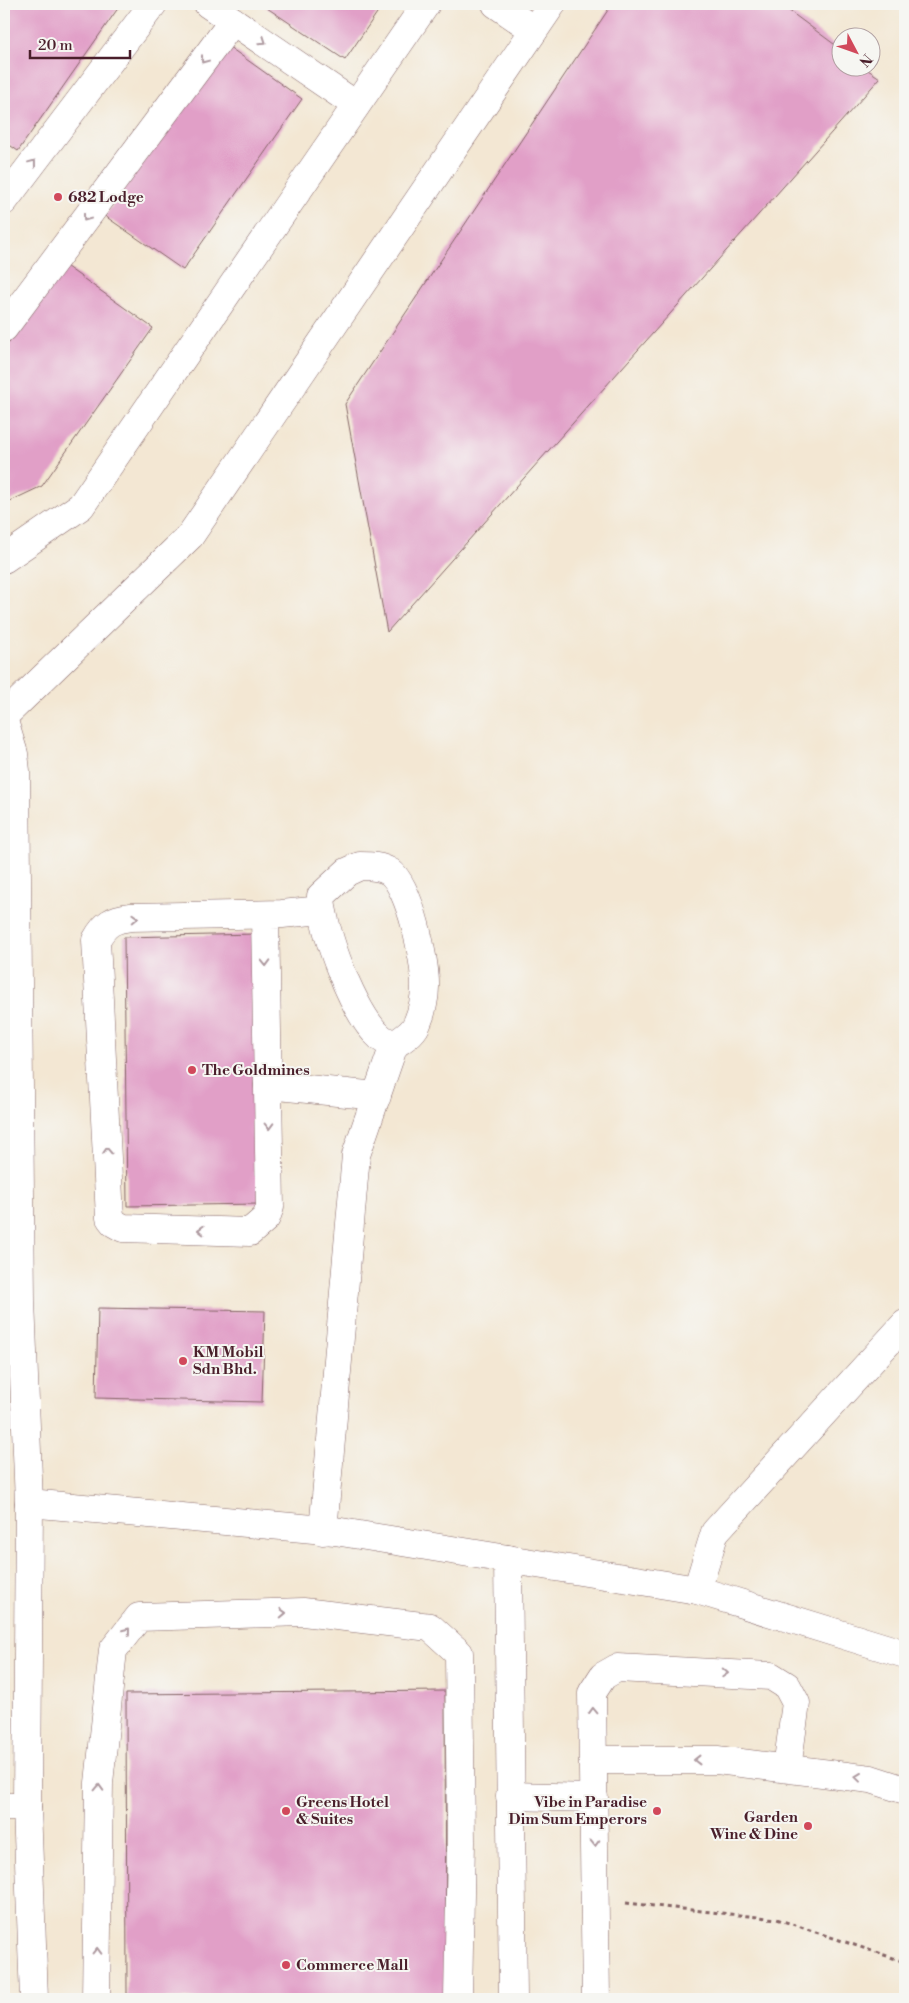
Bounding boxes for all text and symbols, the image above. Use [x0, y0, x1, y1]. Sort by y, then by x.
scale bar [30, 28, 130, 60]
north arrow [832, 28, 882, 78]
one-way arrow [257, 35, 267, 44]
text: 20 m [38, 36, 73, 55]
text: N [855, 50, 875, 70]
one-way arrow [201, 54, 210, 64]
one-way arrow [27, 159, 36, 169]
place label: 682 Lodge [68, 188, 144, 207]
marker: 682 Lodge [52, 191, 64, 203]
one-way arrow [83, 212, 92, 222]
one-way arrow [131, 912, 139, 923]
one-way arrow [261, 960, 271, 968]
place label: The Goldmines [202, 1061, 310, 1080]
marker: The Goldmines [186, 1064, 198, 1076]
one-way arrow [264, 1122, 274, 1130]
one-way arrow [101, 1146, 112, 1154]
one-way arrow [197, 1225, 205, 1236]
place label: KM Mobil Sdn Bhd. [193, 1343, 263, 1379]
marker: KM Mobil Sdn Bhd. [177, 1355, 189, 1367]
one-way arrow [279, 1607, 287, 1618]
one-way arrow [122, 1628, 131, 1637]
one-way arrow [721, 1668, 729, 1679]
one-way arrow [587, 1707, 598, 1715]
one-way arrow [693, 1755, 700, 1765]
one-way arrow [854, 1773, 863, 1783]
one-way arrow [93, 1784, 104, 1792]
place label: Greens Hotel & Suites [296, 1793, 389, 1829]
place label: Vibe in Paradise Dim Sum Emperors [509, 1793, 647, 1829]
marker: Greens Hotel & Suites [280, 1805, 292, 1817]
marker: Vibe in Paradise Dim Sum Emperors [651, 1805, 663, 1817]
place label: Garden Wine & Dine [709, 1808, 799, 1844]
marker: Garden Wine & Dine [802, 1820, 814, 1832]
one-way arrow [590, 1840, 600, 1848]
one-way arrow [92, 1946, 102, 1954]
place label: Commerce Mall [296, 1956, 409, 1975]
marker: Commerce Mall [280, 1959, 292, 1971]

